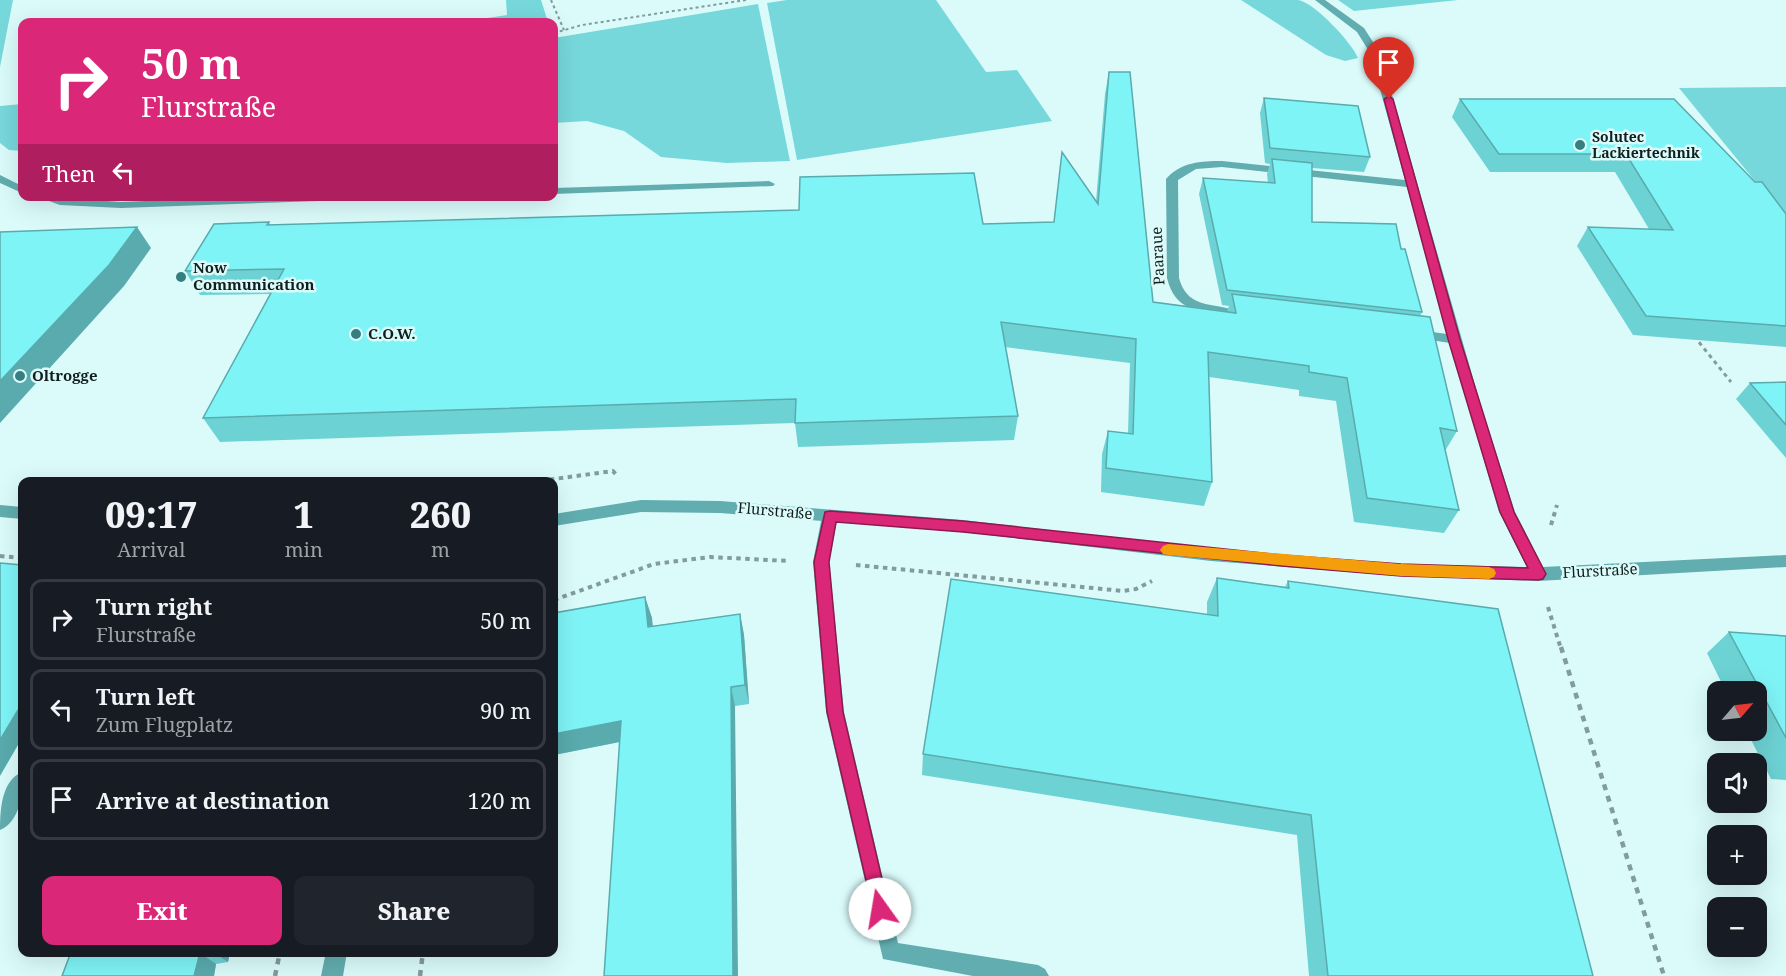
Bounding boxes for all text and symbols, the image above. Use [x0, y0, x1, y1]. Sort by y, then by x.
text: 50 m [141, 34, 241, 91]
pin [1363, 37, 1414, 99]
icon: right [42, 42, 120, 120]
icon: arrive [1372, 46, 1405, 79]
text: Flurstraße [141, 88, 276, 125]
place label: Solutec Lackiertechnik [1592, 127, 1700, 162]
marker: Solutec Lackiertechnik [1573, 138, 1587, 152]
icon: left [107, 156, 140, 189]
text: Then [42, 158, 95, 188]
street label: Paaraue [1145, 226, 1169, 286]
place label: Now Communication [193, 257, 315, 294]
marker: Now Communication [174, 270, 188, 284]
place label: C.O.W. [368, 323, 416, 343]
marker: C.O.W. [349, 327, 363, 341]
place label: Oltrogge [32, 365, 98, 385]
marker: Oltrogge [13, 369, 27, 383]
text: 09:17 [105, 490, 198, 539]
text: 1 [294, 490, 314, 539]
text: 260 [410, 490, 471, 539]
street label: Flurstraße [737, 497, 813, 523]
text: Arrival [117, 536, 186, 563]
text: min [285, 536, 323, 563]
text: m [431, 536, 450, 563]
street label: Flurstraße [1562, 558, 1638, 582]
text: Turn right [96, 591, 212, 621]
icon: right [45, 603, 78, 636]
text: 50 m [480, 605, 531, 635]
text: Flurstraße [96, 621, 196, 648]
text: Turn left [96, 681, 195, 711]
north arrow [1707, 681, 1767, 741]
map controls [1707, 681, 1767, 957]
icon: left [45, 693, 78, 726]
text: 90 m [480, 695, 531, 725]
text: Zum Flugplatz [96, 711, 233, 738]
button: sound [1707, 753, 1767, 813]
icon: arrive [45, 783, 78, 816]
text: Arrive at destination [96, 785, 330, 815]
text: 120 m [468, 785, 531, 815]
button: + [1707, 825, 1767, 885]
button: Exit [42, 876, 282, 945]
button: Share [294, 876, 534, 945]
position arrow [848, 877, 912, 941]
button: − [1707, 897, 1767, 957]

